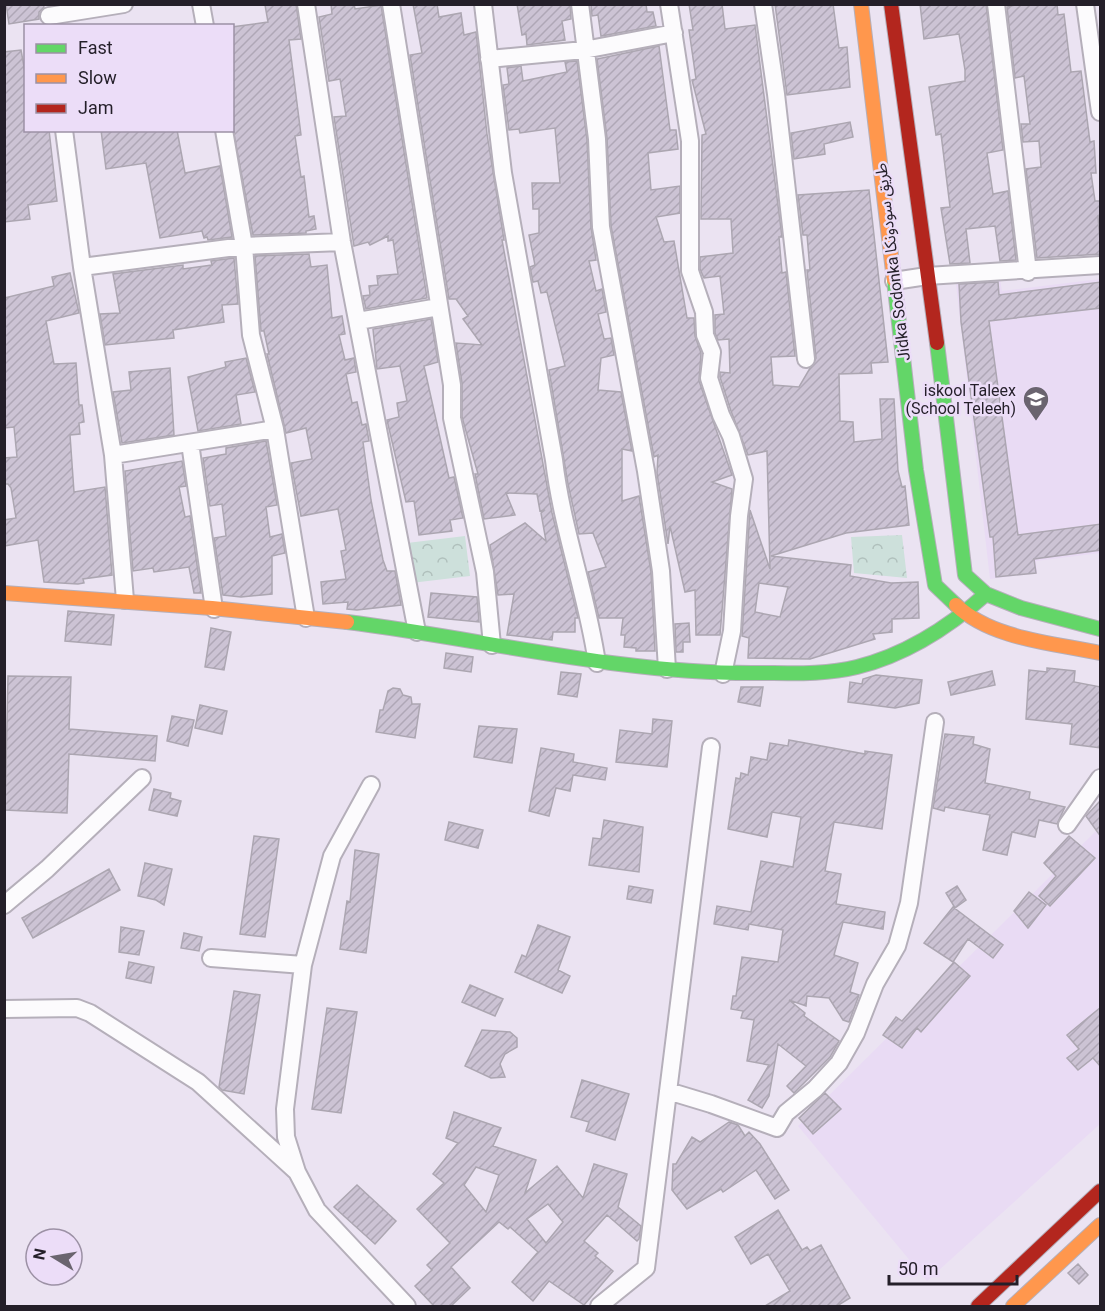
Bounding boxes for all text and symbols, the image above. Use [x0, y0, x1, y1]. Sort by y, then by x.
legend [24, 24, 234, 132]
text: Fast [78, 37, 113, 58]
text: Slow [78, 67, 117, 88]
text: Jam [78, 97, 114, 118]
street label: Jidka Sodonka طريق سودونكا [871, 162, 915, 362]
place label: iskool Taleex (School Teleeh) [906, 381, 1016, 418]
school or university icon: iskool Taleex (School Teleeh) [1021, 384, 1051, 422]
north arrow [24, 1227, 84, 1287]
text: N [29, 1247, 50, 1262]
scale bar [889, 1248, 1016, 1286]
text: 50 m [898, 1258, 938, 1279]

